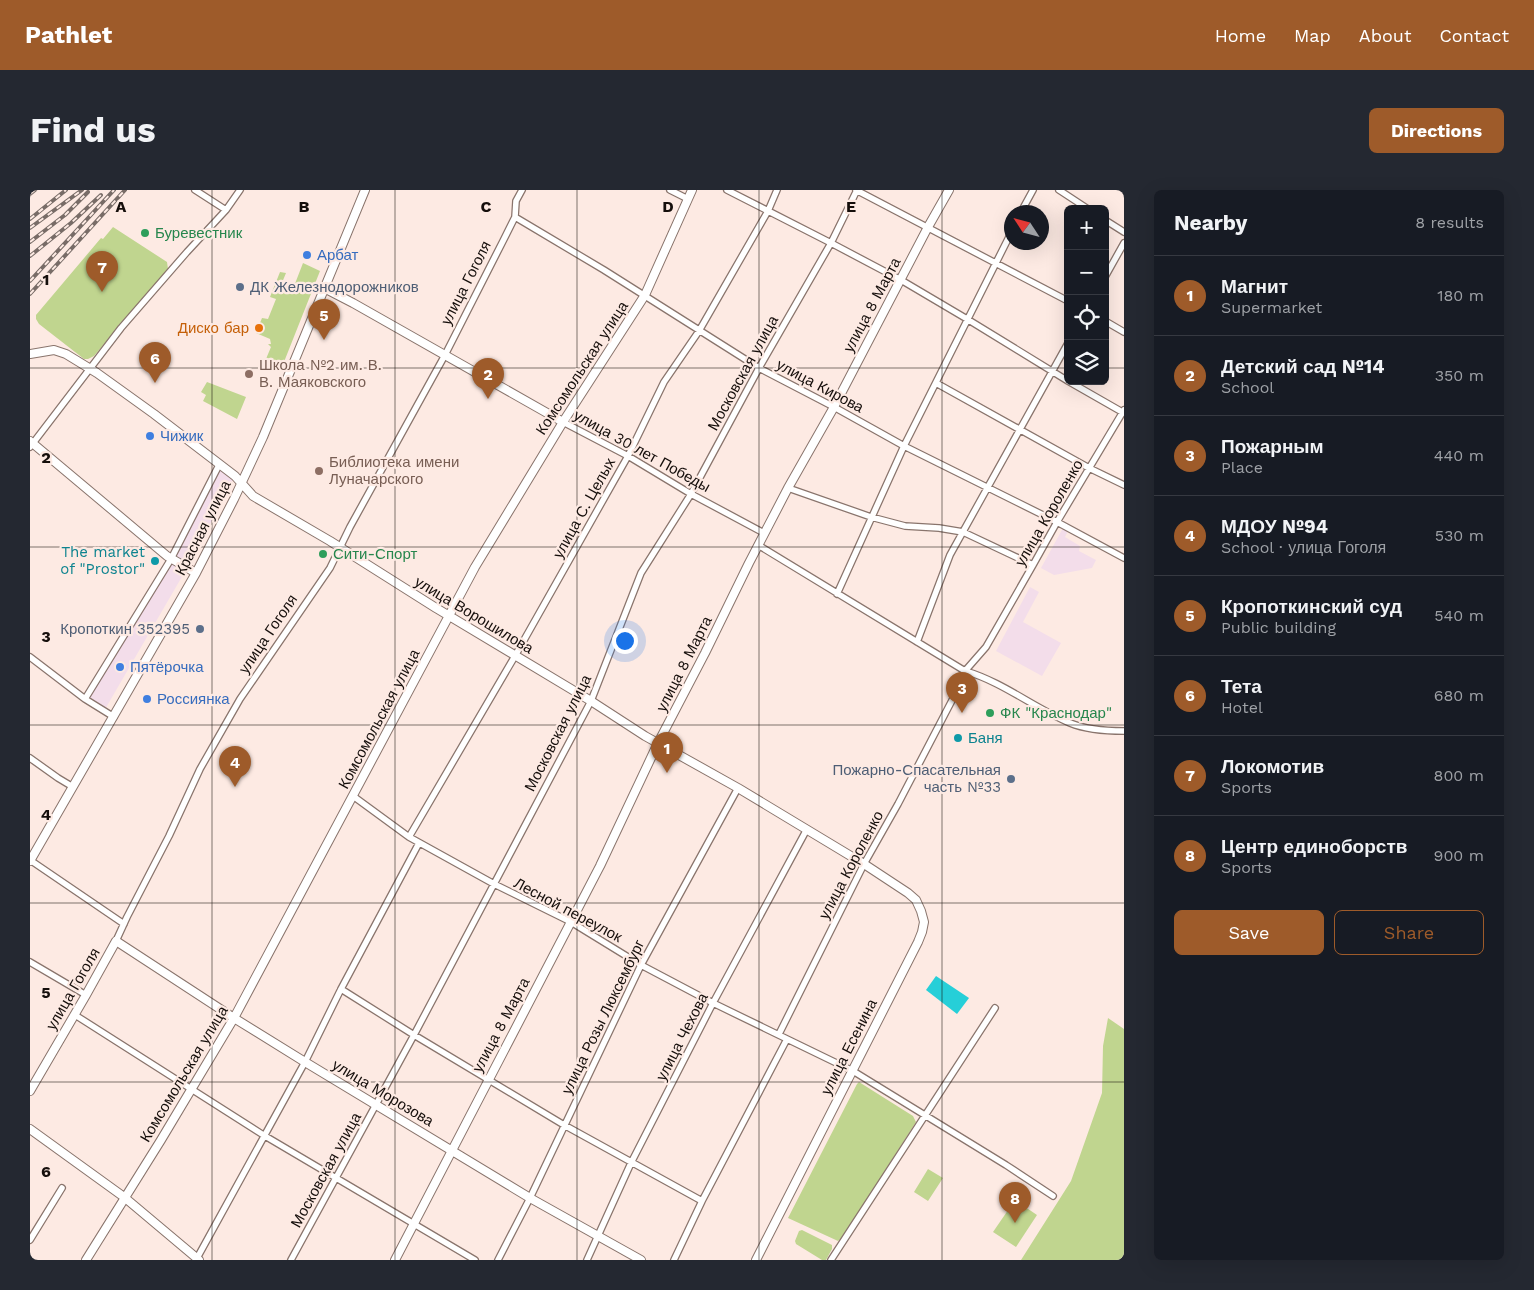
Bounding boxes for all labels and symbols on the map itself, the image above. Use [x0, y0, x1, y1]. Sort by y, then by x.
text: A [116, 197, 127, 216]
text: B [299, 197, 310, 216]
text: C [481, 197, 492, 216]
text: D [662, 197, 674, 216]
text: E [846, 197, 856, 216]
north arrow [1004, 205, 1049, 250]
place label: Буревестник [155, 224, 243, 242]
marker: Буревестник [139, 227, 151, 239]
street label: улица Гоголя [437, 238, 495, 328]
place label: Арбат [317, 246, 359, 264]
marker: Арбат [301, 249, 313, 261]
pin: 7 [86, 251, 118, 292]
street label: улица 8 Марта [839, 254, 905, 355]
text: 1 [43, 270, 49, 289]
place label: ДК Железнодорожников [250, 278, 419, 296]
marker: ДК Железнодорожников [234, 281, 246, 293]
street label: Комсомольская улица [532, 297, 632, 438]
pin: 5 [308, 299, 340, 340]
street label: Московская улица [704, 312, 782, 434]
place label: Диско бар [178, 319, 249, 337]
marker: Диско бар [253, 322, 265, 334]
pin: 6 [139, 342, 171, 383]
street label: улица Кирова [773, 355, 867, 417]
place label: Школа №2 им. В. В. Маяковского [259, 356, 382, 391]
pin: 2 [472, 358, 504, 399]
marker: Школа №2 им. В. В. Маяковского [243, 368, 255, 380]
street label: улица 30 лет Победы [571, 406, 713, 496]
place label: Чижик [160, 427, 204, 445]
marker: Чижик [144, 430, 156, 442]
text: 2 [41, 448, 51, 467]
place label: Библиотека имени Луначарского [329, 453, 459, 488]
street label: улица С. Целых [549, 454, 619, 561]
street label: улица Короленко [1011, 456, 1087, 570]
marker: Библиотека имени Луначарского [313, 465, 325, 477]
street label: Красная улица [171, 477, 235, 578]
place label: The market of "Prostor" [60, 543, 146, 578]
place label: Сити-Спорт [333, 545, 417, 563]
marker: Сити-Спорт [317, 548, 329, 560]
marker: The market of "Prostor" [149, 555, 161, 567]
street label: улица Ворошилова [411, 572, 537, 658]
street label: улица Гоголя [235, 591, 301, 677]
street label: улица 8 Марта [652, 613, 716, 715]
place label: Кропоткин 352395 [60, 620, 190, 638]
marker: Кропоткин 352395 [194, 623, 206, 635]
text: 3 [41, 627, 51, 646]
your location [612, 628, 638, 654]
street label: Комсомольская улица [335, 646, 424, 792]
place label: Пятёрочка [130, 658, 204, 676]
marker: Пятёрочка [114, 661, 126, 673]
street label: Московская улица [521, 671, 596, 794]
pin: 3 [946, 672, 978, 713]
place label: Россиянка [157, 690, 230, 708]
marker: Россиянка [141, 693, 153, 705]
place label: ФК "Краснодар" [1000, 704, 1112, 722]
marker: ФК "Краснодар" [984, 707, 996, 719]
place label: Баня [968, 729, 1003, 747]
pin: 1 [651, 732, 683, 773]
marker: Баня [952, 732, 964, 744]
pin: 4 [219, 746, 251, 787]
place label: Пожарно-Спасательная часть №33 [832, 761, 1001, 796]
marker: Пожарно-Спасательная часть №33 [1005, 773, 1017, 785]
text: 4 [41, 805, 51, 824]
street label: улица Короленко [815, 808, 887, 922]
street label: Лесной переулок [511, 874, 625, 946]
street label: улица Розы Люксембург [558, 936, 649, 1097]
street label: улица Гоголя [42, 945, 104, 1033]
street label: улица 8 Марта [468, 974, 534, 1075]
text: 5 [41, 983, 51, 1002]
street label: улица Чехова [652, 989, 712, 1084]
street label: улица Есенина [817, 995, 881, 1098]
street label: Комсомольская улица [136, 1002, 232, 1145]
street label: улица Морозова [329, 1056, 438, 1131]
street label: Московская улица [287, 1109, 365, 1231]
text: 6 [41, 1162, 51, 1181]
pin: 8 [999, 1182, 1031, 1223]

